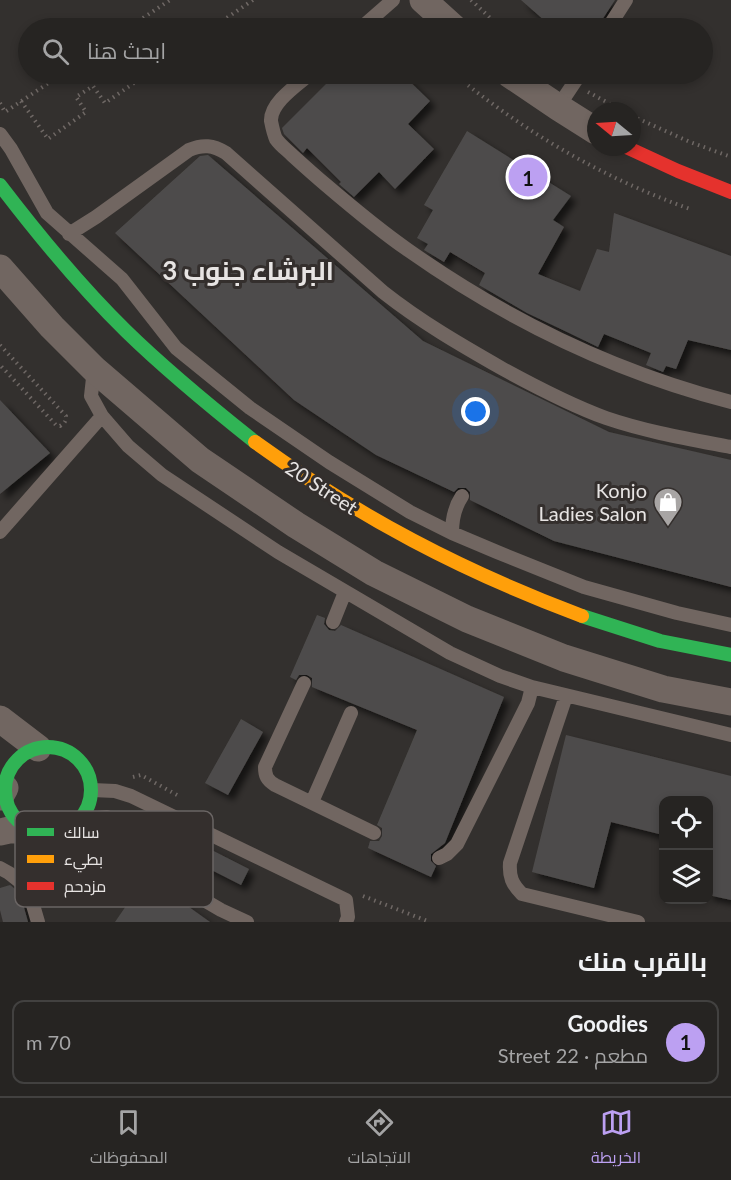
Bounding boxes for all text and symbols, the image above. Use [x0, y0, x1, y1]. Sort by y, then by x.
search box [18, 18, 713, 84]
icon: search [39, 35, 72, 68]
text: ابحث هنا [87, 37, 166, 64]
north arrow [587, 102, 641, 156]
pin: 1 [508, 154, 548, 200]
district label: البرشاء جنوب 3 [162, 254, 334, 286]
your location [461, 397, 490, 426]
street label: 20 Street [282, 455, 362, 519]
place label: Konjo Ladies Salon [539, 478, 647, 525]
shop icon: Konjo Ladies Salon [652, 486, 684, 528]
map controls [659, 796, 713, 904]
button: locate [659, 796, 713, 850]
legend [15, 811, 213, 907]
text: سالك [64, 822, 99, 841]
text: بطيء [64, 849, 103, 873]
button: layers [659, 850, 713, 904]
text: مزدحم [64, 876, 106, 898]
text: بالقرب منك [578, 945, 707, 977]
text: Goodies [567, 1010, 648, 1037]
text: 70 m [26, 1030, 71, 1054]
text: 1 [680, 1030, 691, 1054]
text: مطعم · 22 Street [498, 1043, 648, 1067]
tab: المحفوظات [90, 1106, 168, 1172]
tab: الاتجاهات [348, 1106, 411, 1172]
tab: الخريطة [591, 1106, 641, 1172]

